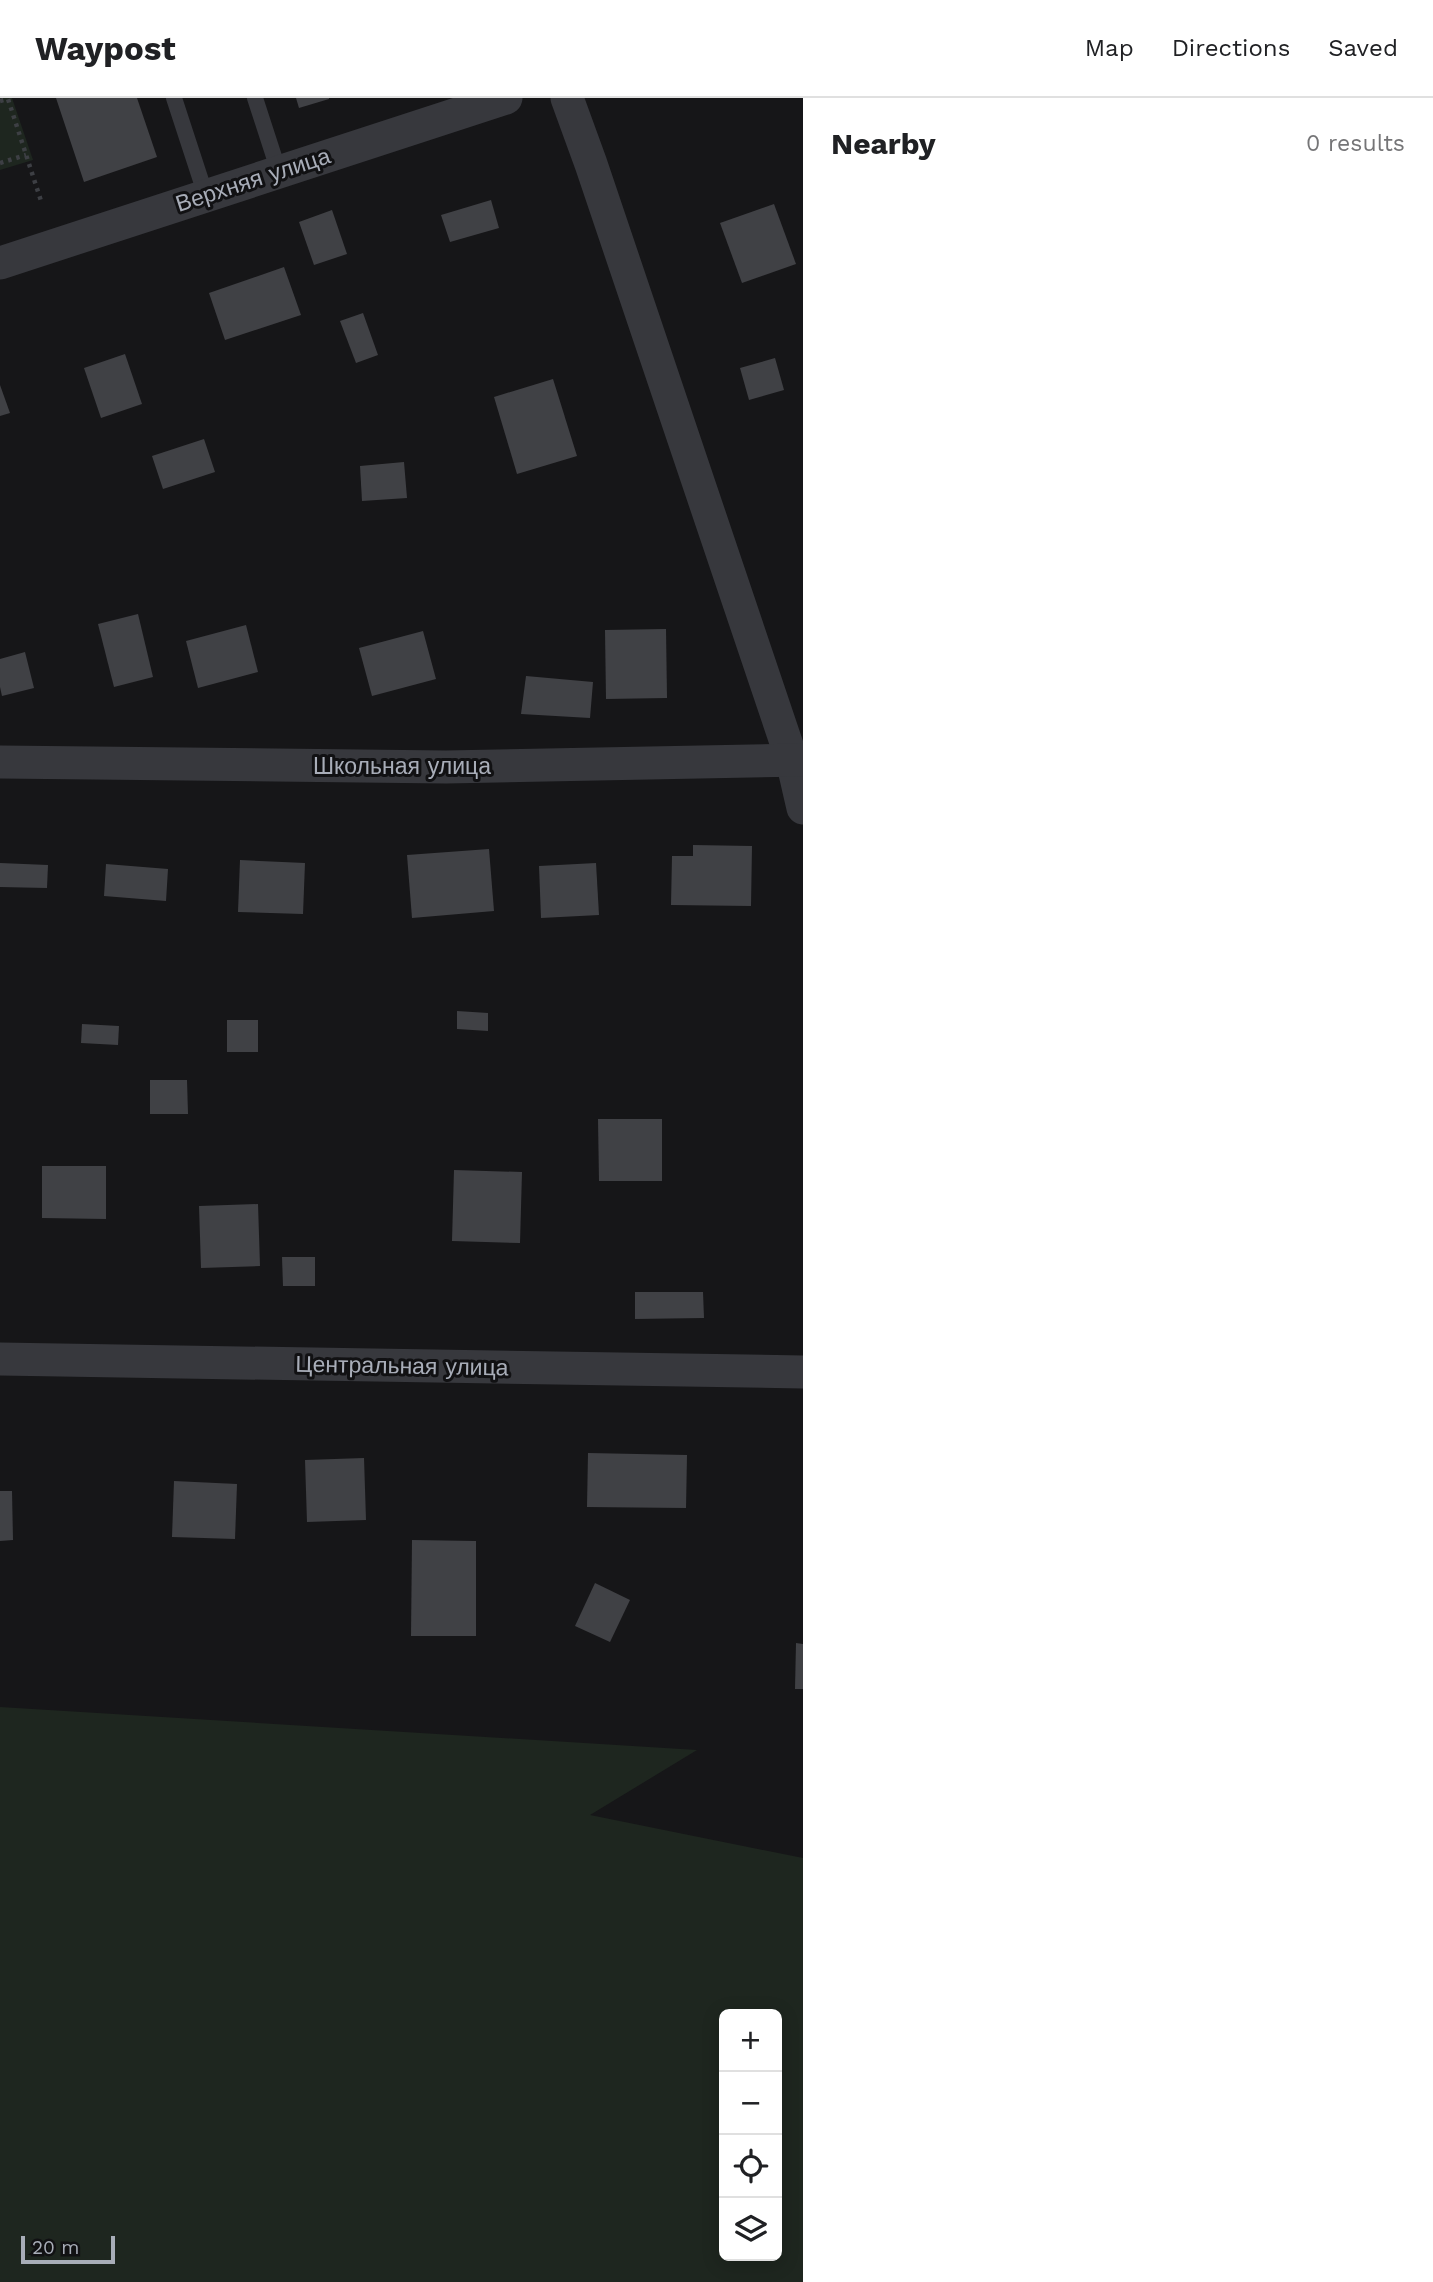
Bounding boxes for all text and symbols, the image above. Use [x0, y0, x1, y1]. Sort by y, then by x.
text: Waypost [35, 29, 176, 68]
text: Map [1085, 34, 1134, 62]
text: Directions [1172, 34, 1290, 62]
text: Saved [1328, 34, 1398, 62]
text: Nearby [831, 126, 936, 161]
text: 0 results [1306, 130, 1405, 157]
street label: Верхняя улица [172, 142, 334, 218]
street label: Школьная улица [313, 753, 491, 780]
street label: Центральная улица [295, 1351, 509, 1381]
map controls [719, 2009, 782, 2261]
button: + [719, 2009, 782, 2072]
button: − [719, 2072, 782, 2135]
button: locate [719, 2135, 782, 2198]
button: layers [719, 2198, 782, 2261]
scale bar [21, 2233, 116, 2265]
text: 20 m [32, 2236, 79, 2259]

